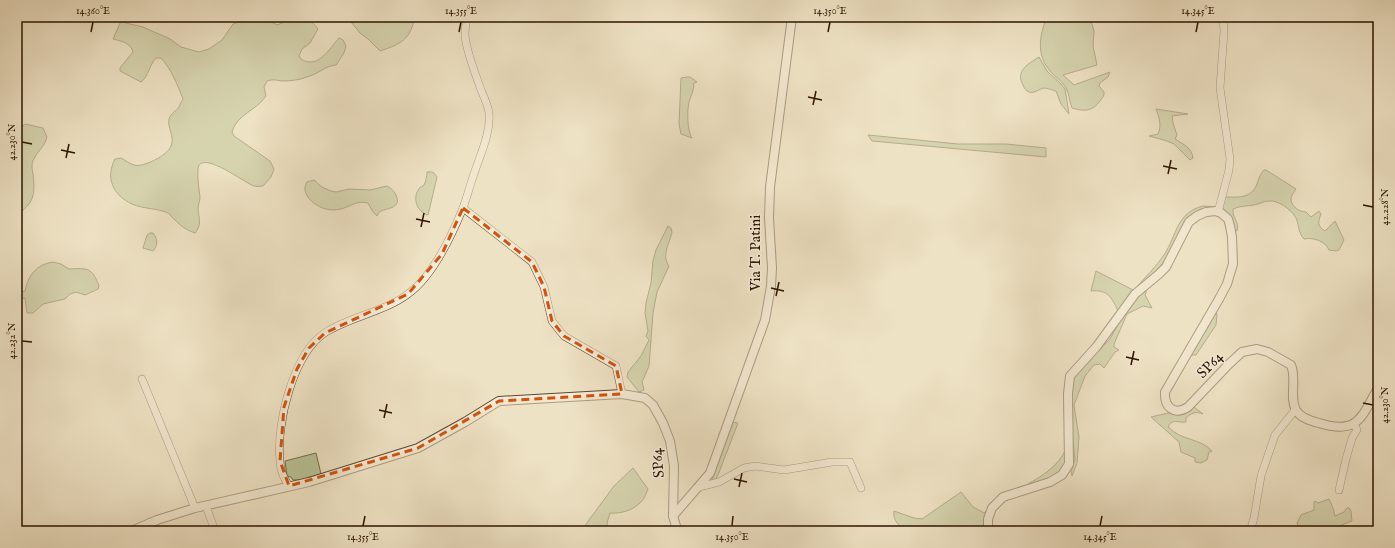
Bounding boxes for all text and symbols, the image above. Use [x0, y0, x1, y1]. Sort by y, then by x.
text: 14.360°E [76, 5, 110, 18]
text: 14.355°E [445, 5, 477, 18]
text: 14.350°E [813, 5, 847, 18]
text: 14.345°E [1181, 5, 1215, 18]
text: 42.230°N [6, 123, 19, 160]
text: 42.228°N [1379, 188, 1392, 225]
street label: Via T. Patini [746, 215, 765, 292]
text: 42.232°N [6, 322, 19, 359]
street label: SP64 [1193, 347, 1228, 382]
text: 42.230°N [1379, 386, 1392, 423]
street label: SP64 [647, 446, 669, 479]
text: 14.355°E [347, 531, 379, 544]
text: 14.350°E [715, 531, 749, 544]
text: 14.345°E [1083, 531, 1117, 544]

